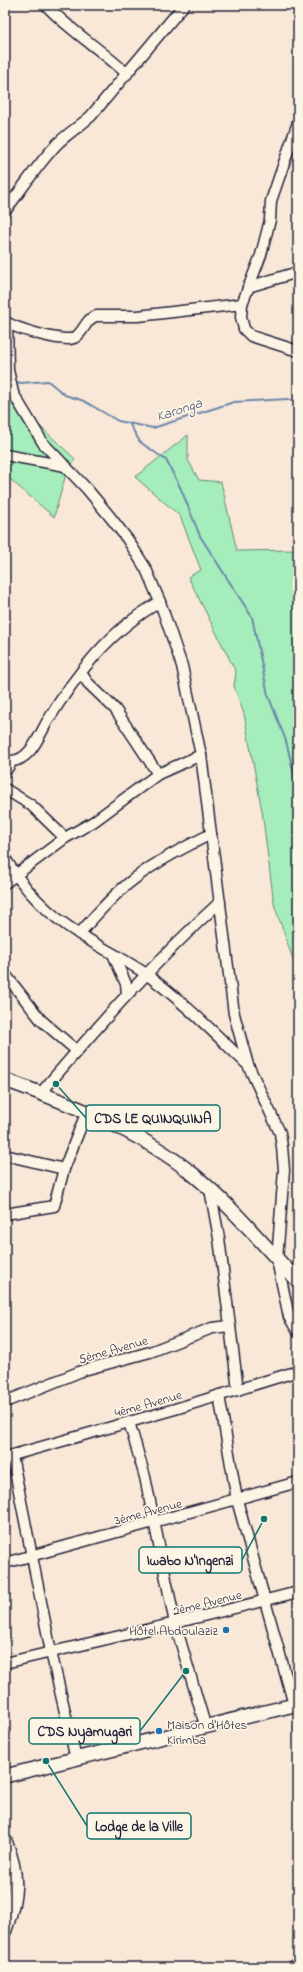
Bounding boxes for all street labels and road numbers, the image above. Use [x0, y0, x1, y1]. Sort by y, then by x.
street label: 5ème Avenue [77, 1331, 150, 1369]
street label: 4ème Avenue [113, 1386, 184, 1423]
street label: 3ème Avenue [112, 1494, 184, 1531]
street label: 2ème Avenue [171, 1586, 244, 1621]

